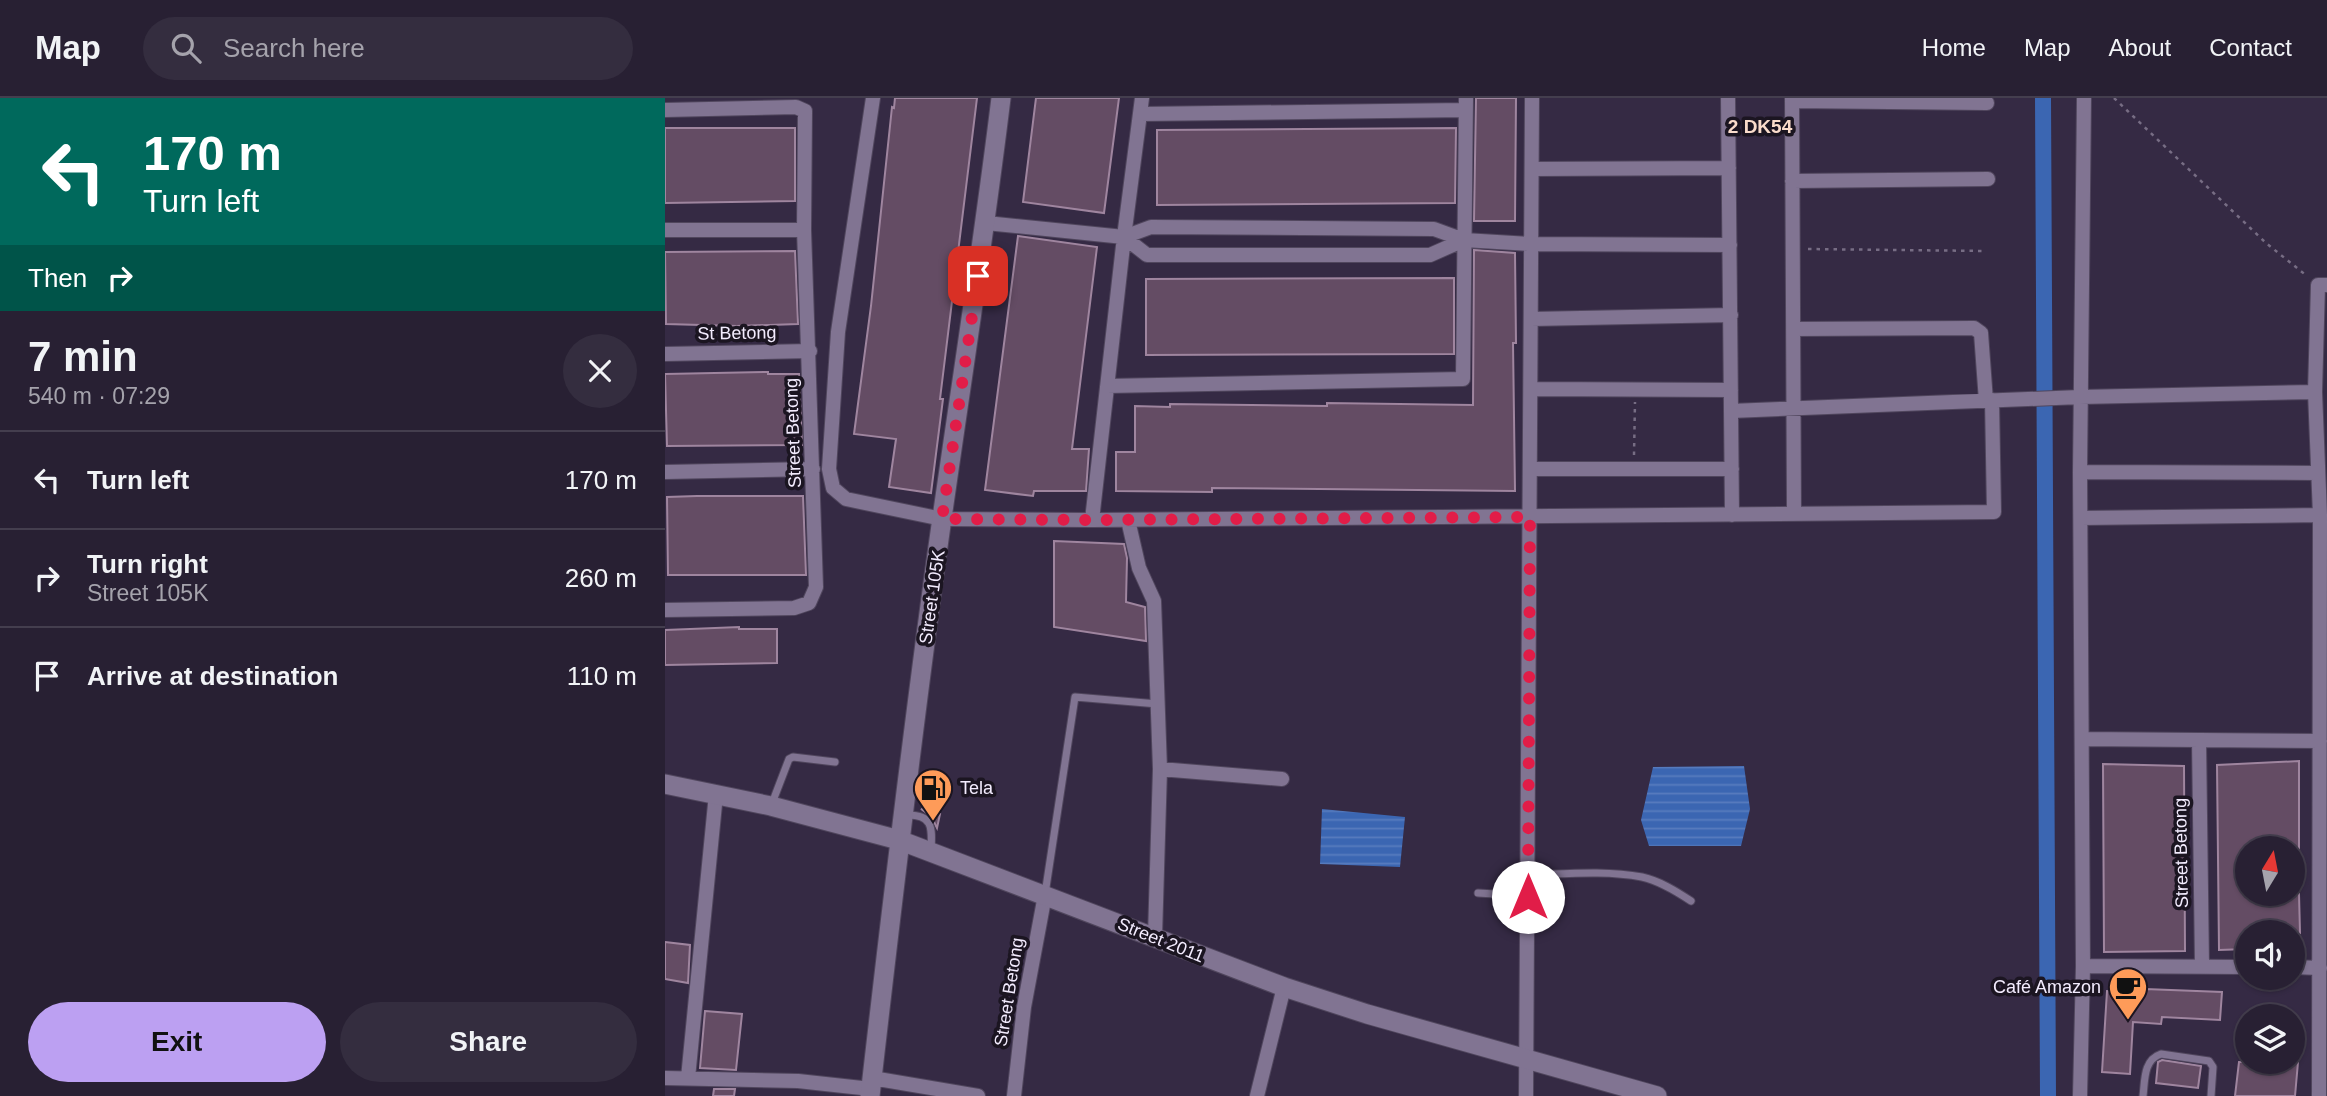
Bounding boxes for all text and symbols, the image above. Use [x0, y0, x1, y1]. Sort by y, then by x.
search box [143, 17, 633, 80]
text: Map [35, 29, 101, 66]
icon: search [167, 29, 205, 67]
text: Search here [223, 33, 365, 63]
text: Home [1922, 34, 1986, 61]
text: Map [2024, 34, 2071, 61]
text: About [2109, 34, 2171, 61]
text: Contact [2209, 34, 2292, 61]
district label: 2 DK54 [1728, 116, 1793, 137]
icon: left [28, 126, 119, 217]
text: 170 m [143, 126, 282, 180]
text: Turn left [143, 183, 259, 219]
pin [948, 246, 1008, 306]
icon: arrive [959, 257, 997, 295]
icon: right [101, 259, 139, 297]
text: Then [28, 263, 87, 293]
street label: St Betong [697, 322, 777, 344]
text: 7 min [28, 333, 138, 380]
button: close [563, 334, 637, 408]
street label: Street Betong [781, 378, 805, 488]
text: 540 m · 07:29 [28, 383, 170, 409]
icon: left [28, 461, 66, 499]
text: Turn left [87, 465, 189, 495]
text: 170 m [565, 465, 637, 495]
text: Turn right [87, 549, 208, 579]
street label: Street 105K [915, 549, 949, 645]
icon: right [28, 559, 66, 597]
text: 260 m [565, 563, 637, 593]
text: Street 105K [87, 580, 208, 606]
icon: arrive [28, 657, 66, 695]
text: Arrive at destination [87, 661, 338, 691]
text: 110 m [567, 661, 637, 691]
fuel station icon: Tela [912, 767, 954, 822]
place label: Tela [960, 778, 994, 798]
street label: Street Betong [2170, 798, 2192, 908]
north arrow [2235, 836, 2305, 906]
map controls [2235, 836, 2305, 1074]
position arrow [1491, 860, 1565, 934]
street label: Street 2011 [1115, 914, 1207, 966]
button: sound [2235, 920, 2305, 990]
street label: Street Betong [991, 936, 1027, 1048]
cafe icon: Café Amazon [2107, 966, 2149, 1021]
place label: Café Amazon [1993, 977, 2101, 997]
button: Exit [28, 1002, 326, 1082]
button: Share [340, 1002, 637, 1082]
button: layers [2235, 1004, 2305, 1074]

